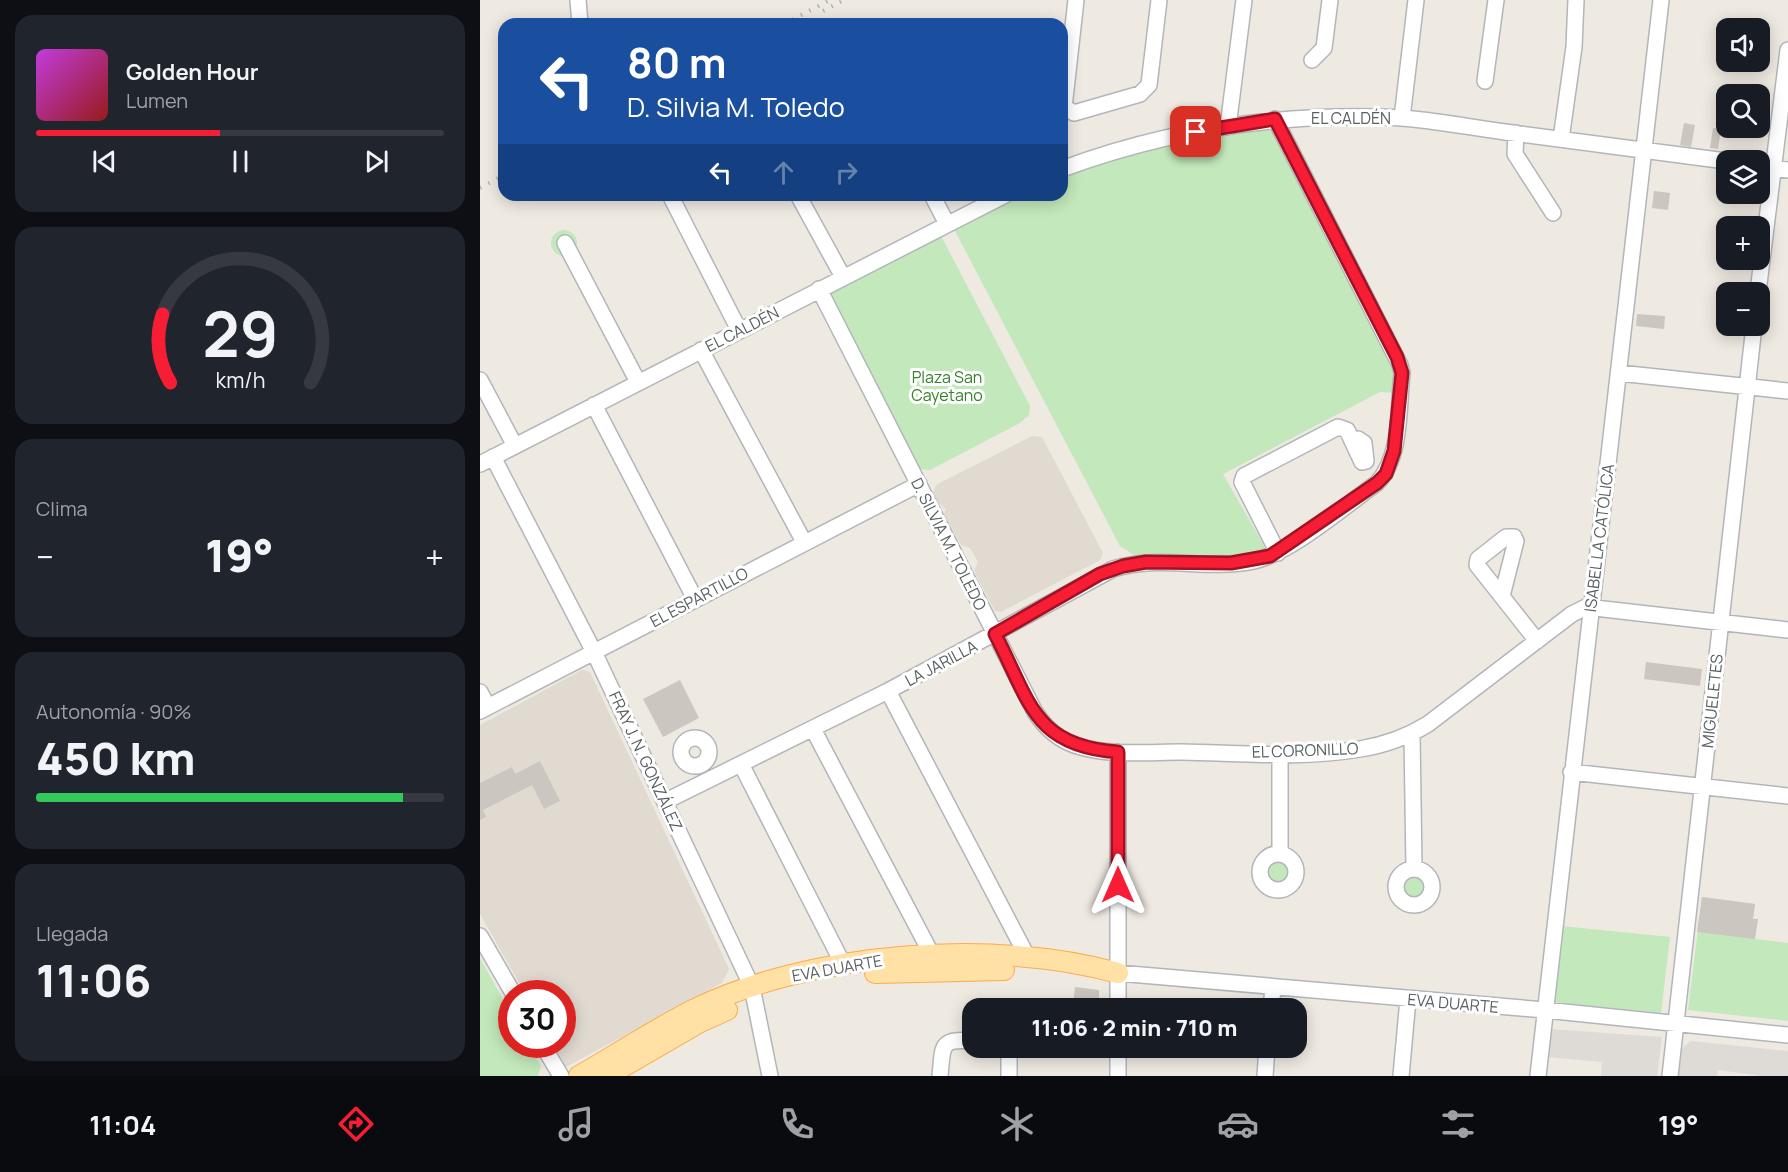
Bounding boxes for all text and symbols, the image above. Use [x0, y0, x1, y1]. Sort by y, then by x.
map controls [1716, 18, 1770, 336]
button: sound [1716, 18, 1770, 72]
text: 80 m [627, 33, 727, 91]
icon: left [528, 42, 606, 120]
text: Golden Hour [126, 57, 259, 87]
button: search [1716, 84, 1770, 138]
text: Lumen [126, 87, 188, 114]
text: D. Silvia M. Toledo [627, 88, 845, 125]
pin [1170, 106, 1221, 157]
street label: EL CALDÉN [1311, 107, 1391, 129]
icon: arrive [1179, 115, 1212, 148]
icon: previous [88, 145, 121, 178]
icon: pause [224, 145, 257, 178]
icon: next [360, 145, 393, 178]
button: layers [1716, 150, 1770, 204]
icon: left [704, 156, 737, 189]
icon: ahead [767, 156, 800, 189]
icon: right [830, 156, 863, 189]
button: + [1716, 216, 1770, 270]
button: − [1716, 282, 1770, 336]
text: 29 [202, 290, 278, 376]
street label: EL CALDÉN [701, 301, 783, 357]
text: km/h [215, 365, 265, 394]
park label: Plaza San Cayetano [911, 366, 983, 406]
street label: ISABEL LA CATÓLICA [1579, 463, 1619, 613]
street label: D. SILVIA M. TOLEDO [906, 474, 992, 614]
text: Clima [36, 495, 88, 522]
text: 19° [205, 524, 274, 586]
text: − [36, 534, 54, 579]
text: + [425, 534, 444, 579]
street label: EL ESPARTILLO [646, 562, 752, 632]
street label: LA JARILLA [901, 635, 981, 691]
street label: MIGUELETES [1696, 653, 1728, 749]
street label: FRAY J. N. GONZÁLEZ [604, 688, 688, 835]
text: Autonomía · 90% [36, 698, 192, 725]
text: 450 km [36, 727, 196, 789]
street label: EL CORONILLO [1251, 737, 1359, 763]
position arrow [1086, 853, 1150, 917]
text: Llegada [36, 920, 108, 947]
text: 11:06 [36, 949, 151, 1011]
street label: EVA DUARTE [790, 949, 884, 987]
speed limit sign: 30 [498, 980, 576, 1058]
street label: EVA DUARTE [1407, 988, 1499, 1018]
text: 11:06 · 2 min · 710 m [1032, 1013, 1237, 1043]
icon: directions [335, 1103, 377, 1145]
icon: music [555, 1103, 597, 1145]
icon: phone [776, 1103, 818, 1145]
icon: climate [996, 1103, 1038, 1145]
icon: car [1217, 1103, 1259, 1145]
icon: filters [1437, 1103, 1479, 1145]
text: 11:04 [89, 1106, 156, 1143]
text: 19° [1658, 1106, 1699, 1143]

